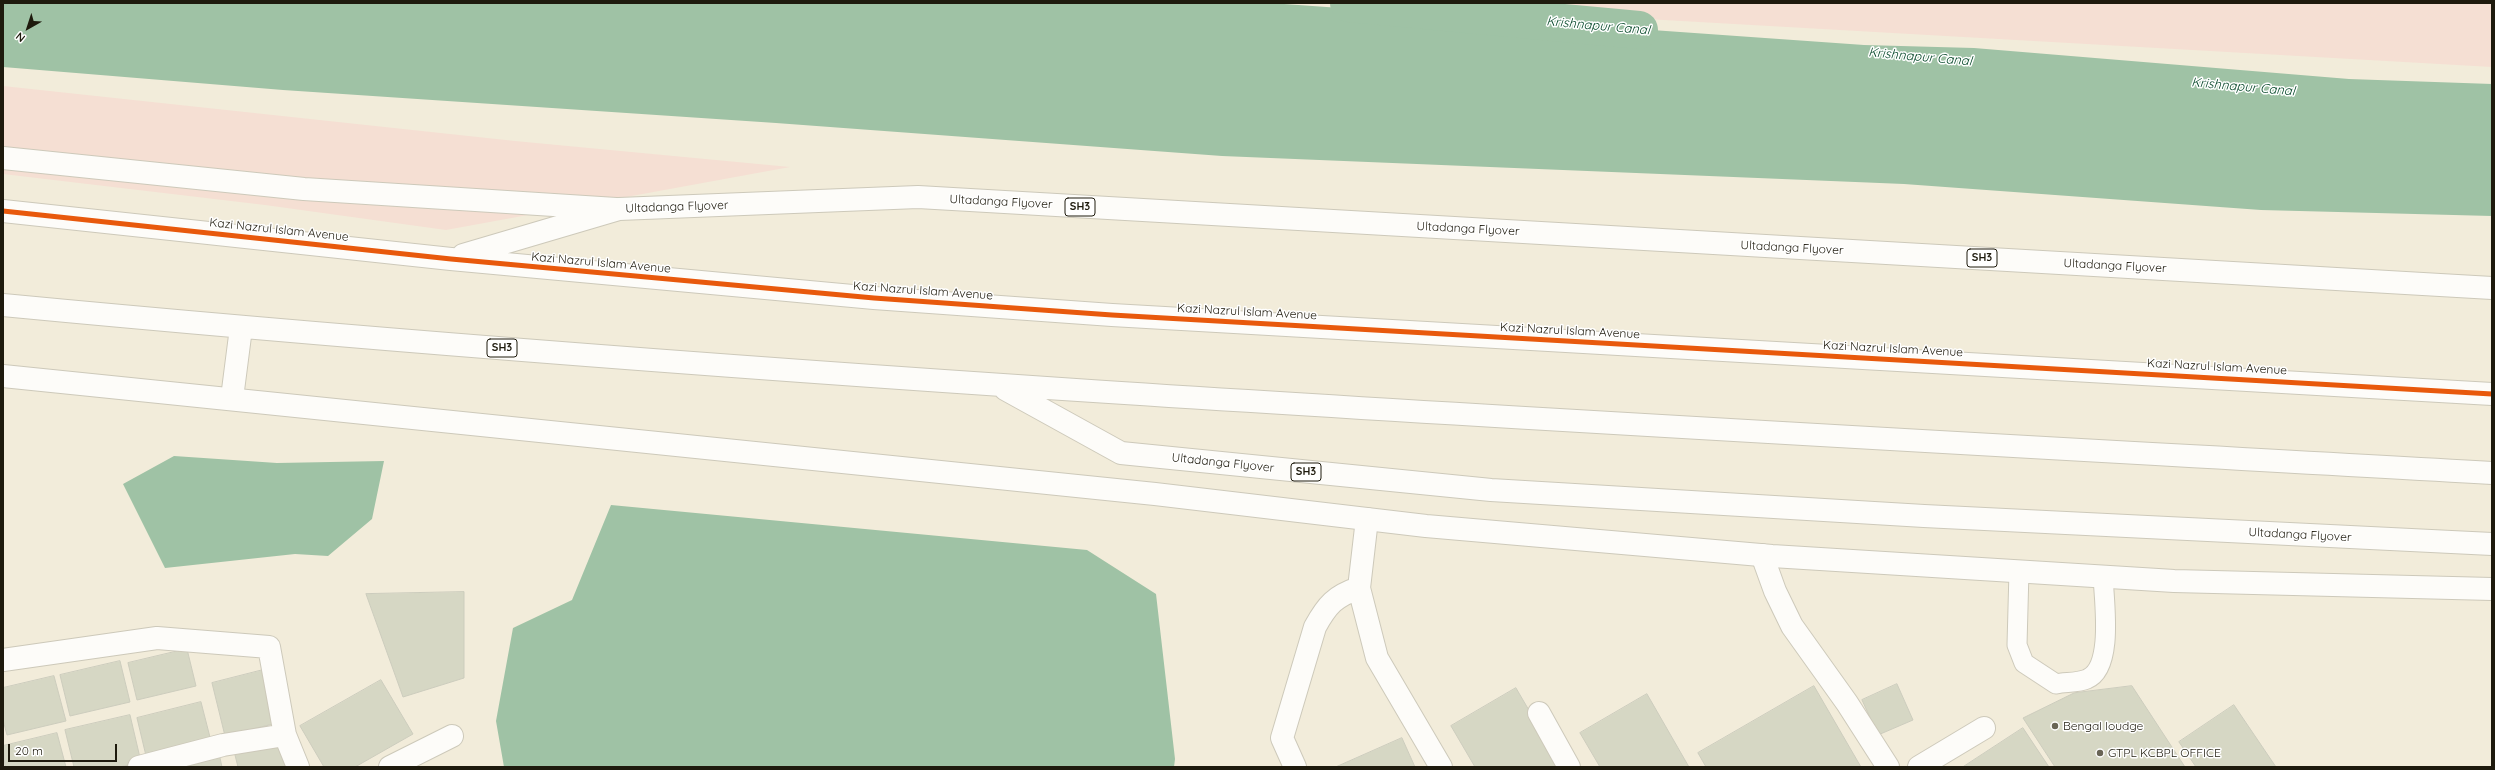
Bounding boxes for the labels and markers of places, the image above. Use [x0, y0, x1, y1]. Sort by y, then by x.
place label: Bengal loudge [2063, 719, 2143, 733]
marker: Bengal loudge [2050, 721, 2060, 731]
place label: GTPL KCBPL OFFICE [2108, 746, 2221, 760]
marker: GTPL KCBPL OFFICE [2095, 748, 2105, 758]

